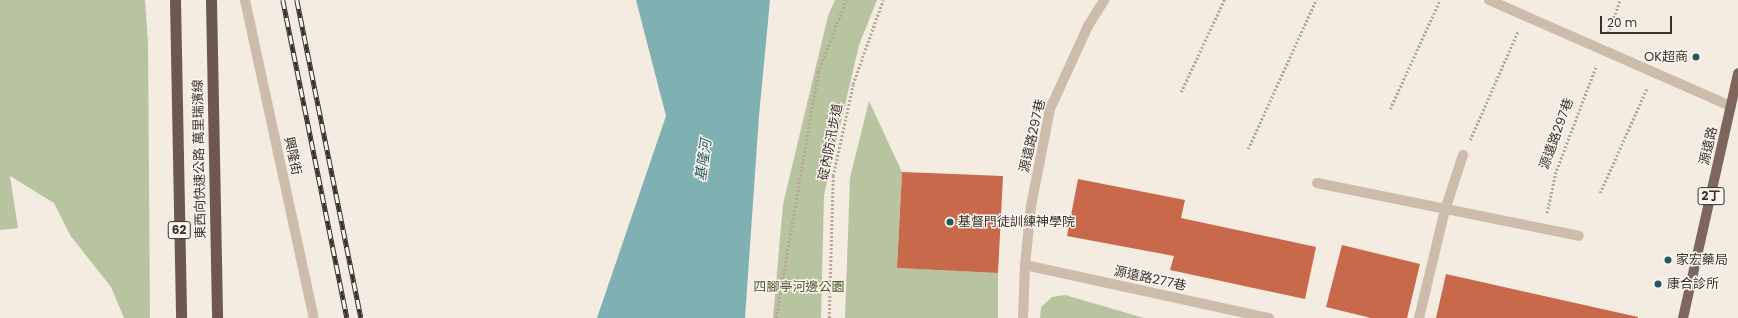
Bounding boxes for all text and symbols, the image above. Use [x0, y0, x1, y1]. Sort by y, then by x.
scale bar [1602, 8, 1674, 34]
text: 20 m [1607, 14, 1637, 31]
place label: OK超商 [1644, 49, 1688, 65]
marker: OK超商 [1691, 52, 1701, 62]
street label: 東西向快速公路 萬里瑞濱線 [191, 79, 209, 239]
street label: 源遠路297巷 [1537, 96, 1577, 172]
street label: 源遠路297巷 [1017, 98, 1049, 174]
street label: 碇內防汛步道 [816, 102, 846, 182]
street label: 源遠路 [1697, 125, 1721, 167]
street label: 興隆街 [280, 135, 304, 177]
water label: 基隆河 [692, 138, 714, 182]
road number: 2丁 [1697, 186, 1725, 206]
place label: 基督門徒訓練神學院 [958, 214, 1075, 230]
marker: 基督門徒訓練神學院 [945, 217, 955, 227]
road number: 62 [167, 220, 191, 240]
place label: 家宏藥局 [1676, 252, 1728, 268]
marker: 家宏藥局 [1663, 255, 1673, 265]
street label: 源遠路277巷 [1112, 264, 1188, 294]
place label: 康合診所 [1667, 276, 1719, 292]
marker: 康合診所 [1652, 278, 1664, 290]
park label: 四腳亭河邊公園 [754, 279, 844, 295]

